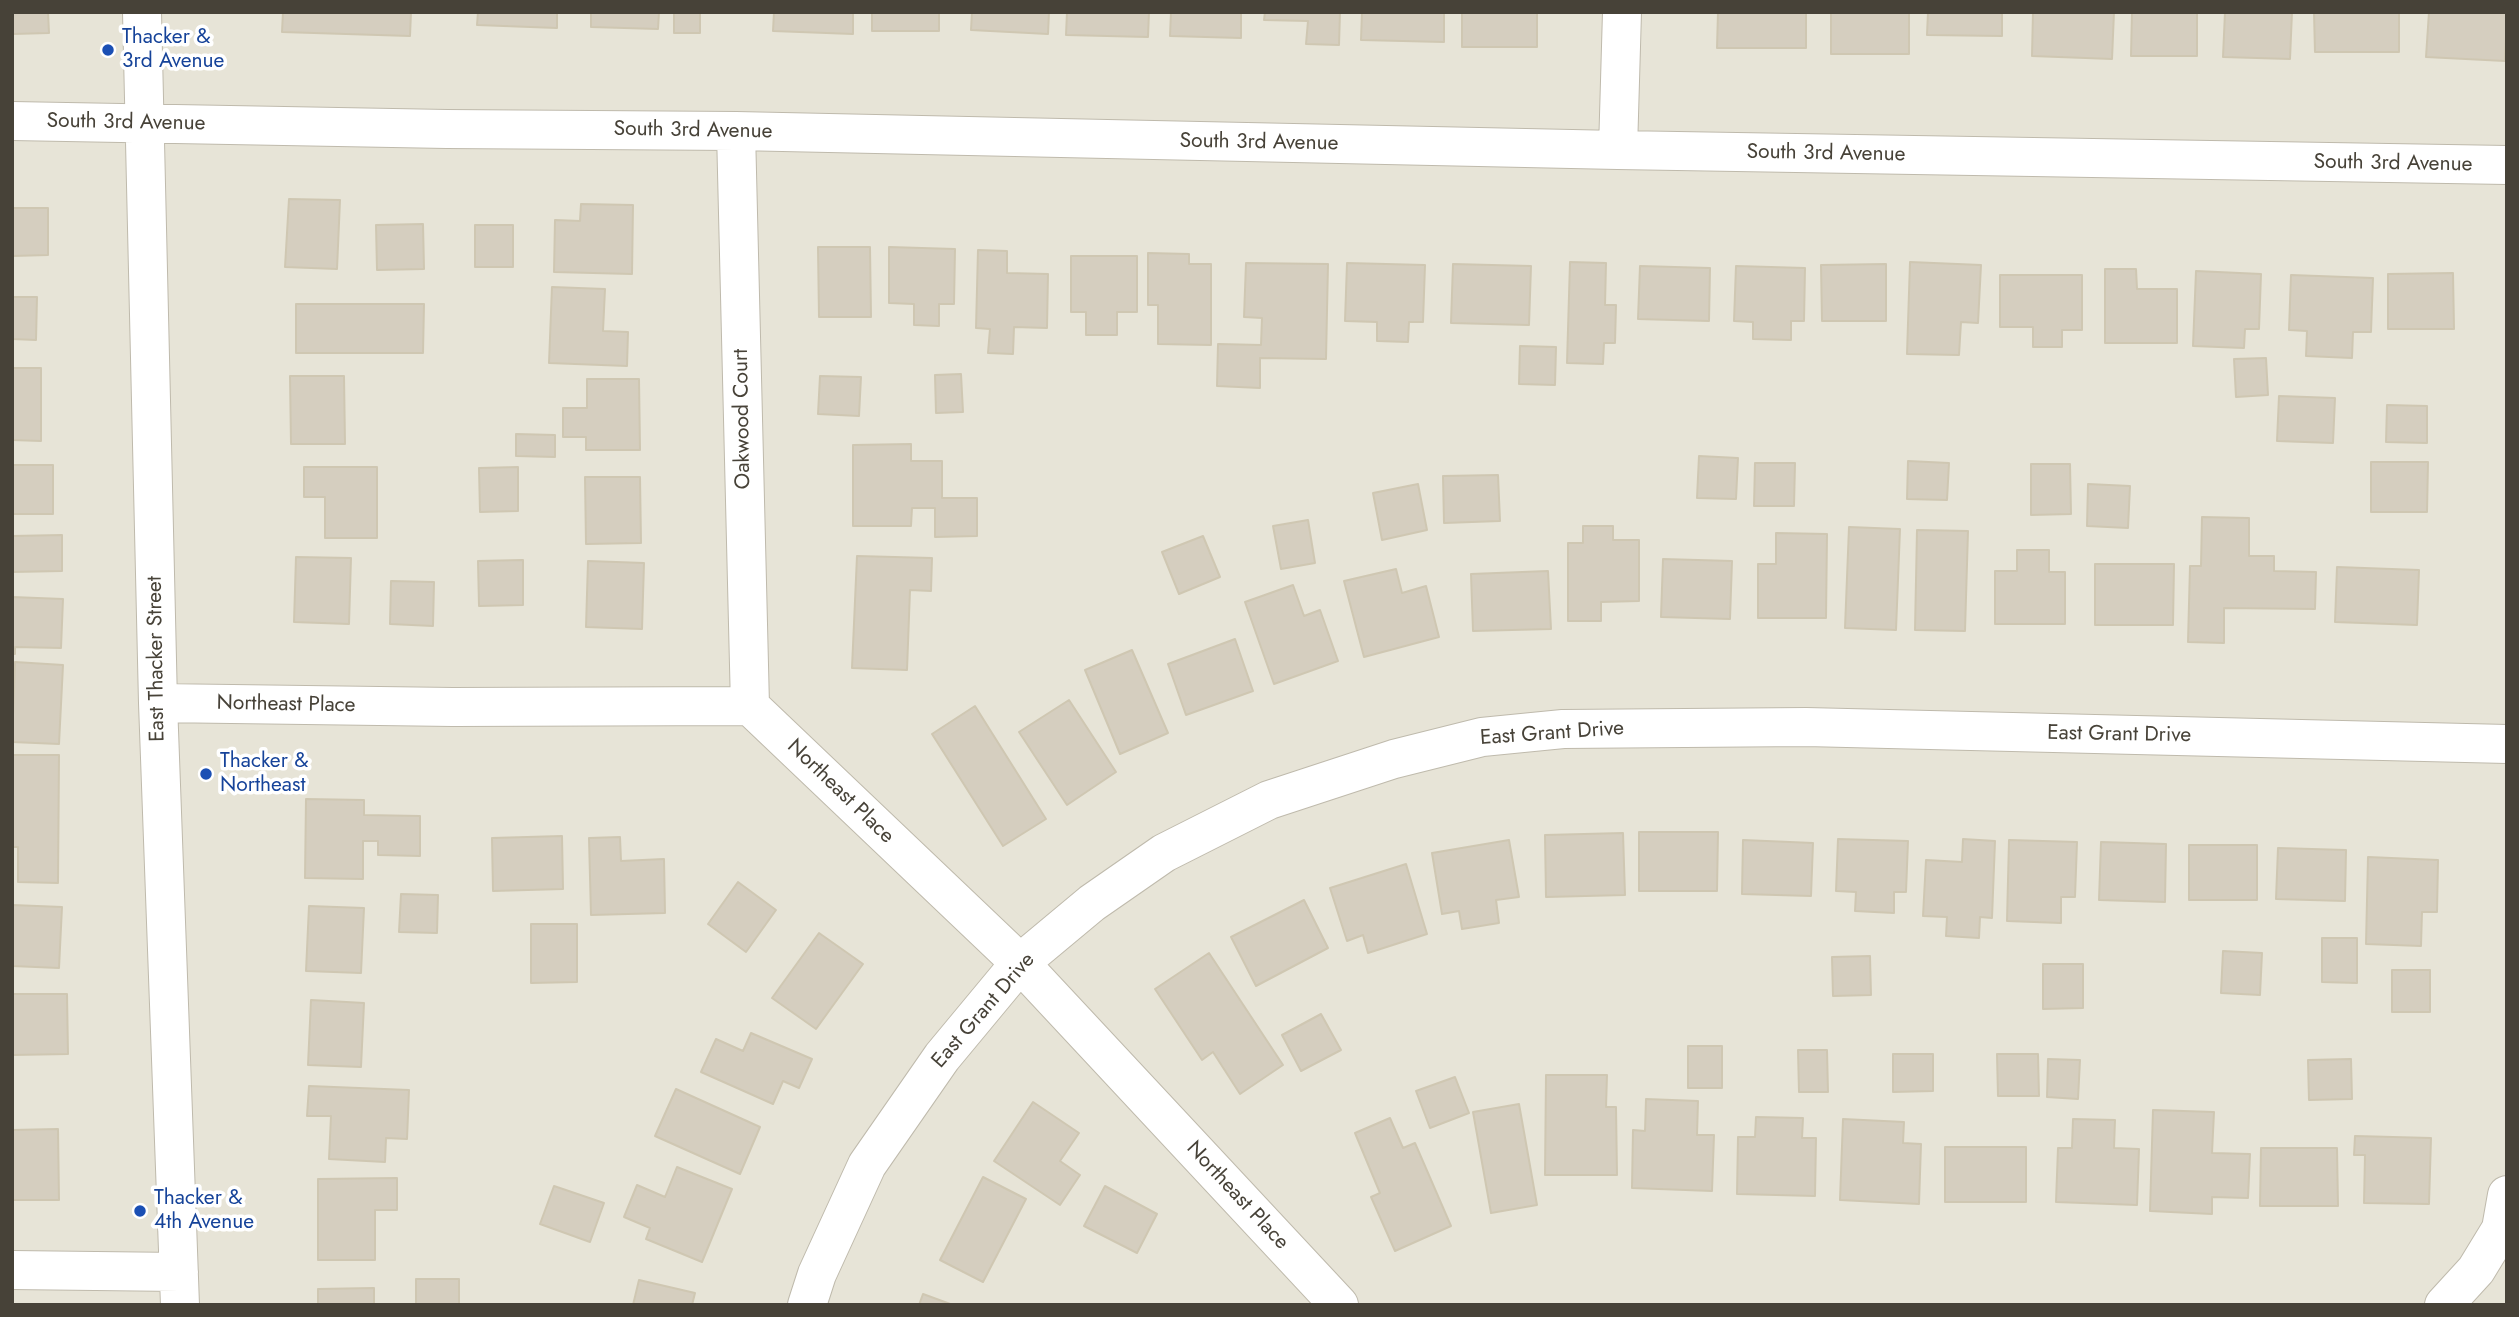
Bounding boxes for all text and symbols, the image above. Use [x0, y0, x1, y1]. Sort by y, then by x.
place label: Thacker & 3rd Avenue [122, 25, 224, 75]
marker: Thacker & 3rd Avenue [100, 42, 116, 58]
street label: South 3rd Avenue [46, 109, 206, 137]
street label: South 3rd Avenue [613, 117, 773, 145]
street label: South 3rd Avenue [1179, 129, 1339, 157]
street label: South 3rd Avenue [1746, 140, 1906, 168]
street label: South 3rd Avenue [2313, 150, 2473, 178]
street label: Oakwood Court [729, 349, 757, 489]
street label: East Thacker Street [143, 576, 171, 742]
street label: Northeast Place [216, 691, 356, 719]
street label: East Grant Drive [1479, 716, 1625, 752]
street label: East Grant Drive [2047, 721, 2191, 749]
street label: Northeast Place [781, 735, 899, 849]
place label: Thacker & Northeast [220, 749, 308, 799]
marker: Thacker & Northeast [198, 766, 214, 782]
street label: East Grant Drive [927, 948, 1041, 1074]
street label: Northeast Place [1180, 1137, 1294, 1255]
place label: Thacker & 4th Avenue [154, 1186, 254, 1236]
marker: Thacker & 4th Avenue [132, 1203, 148, 1219]

